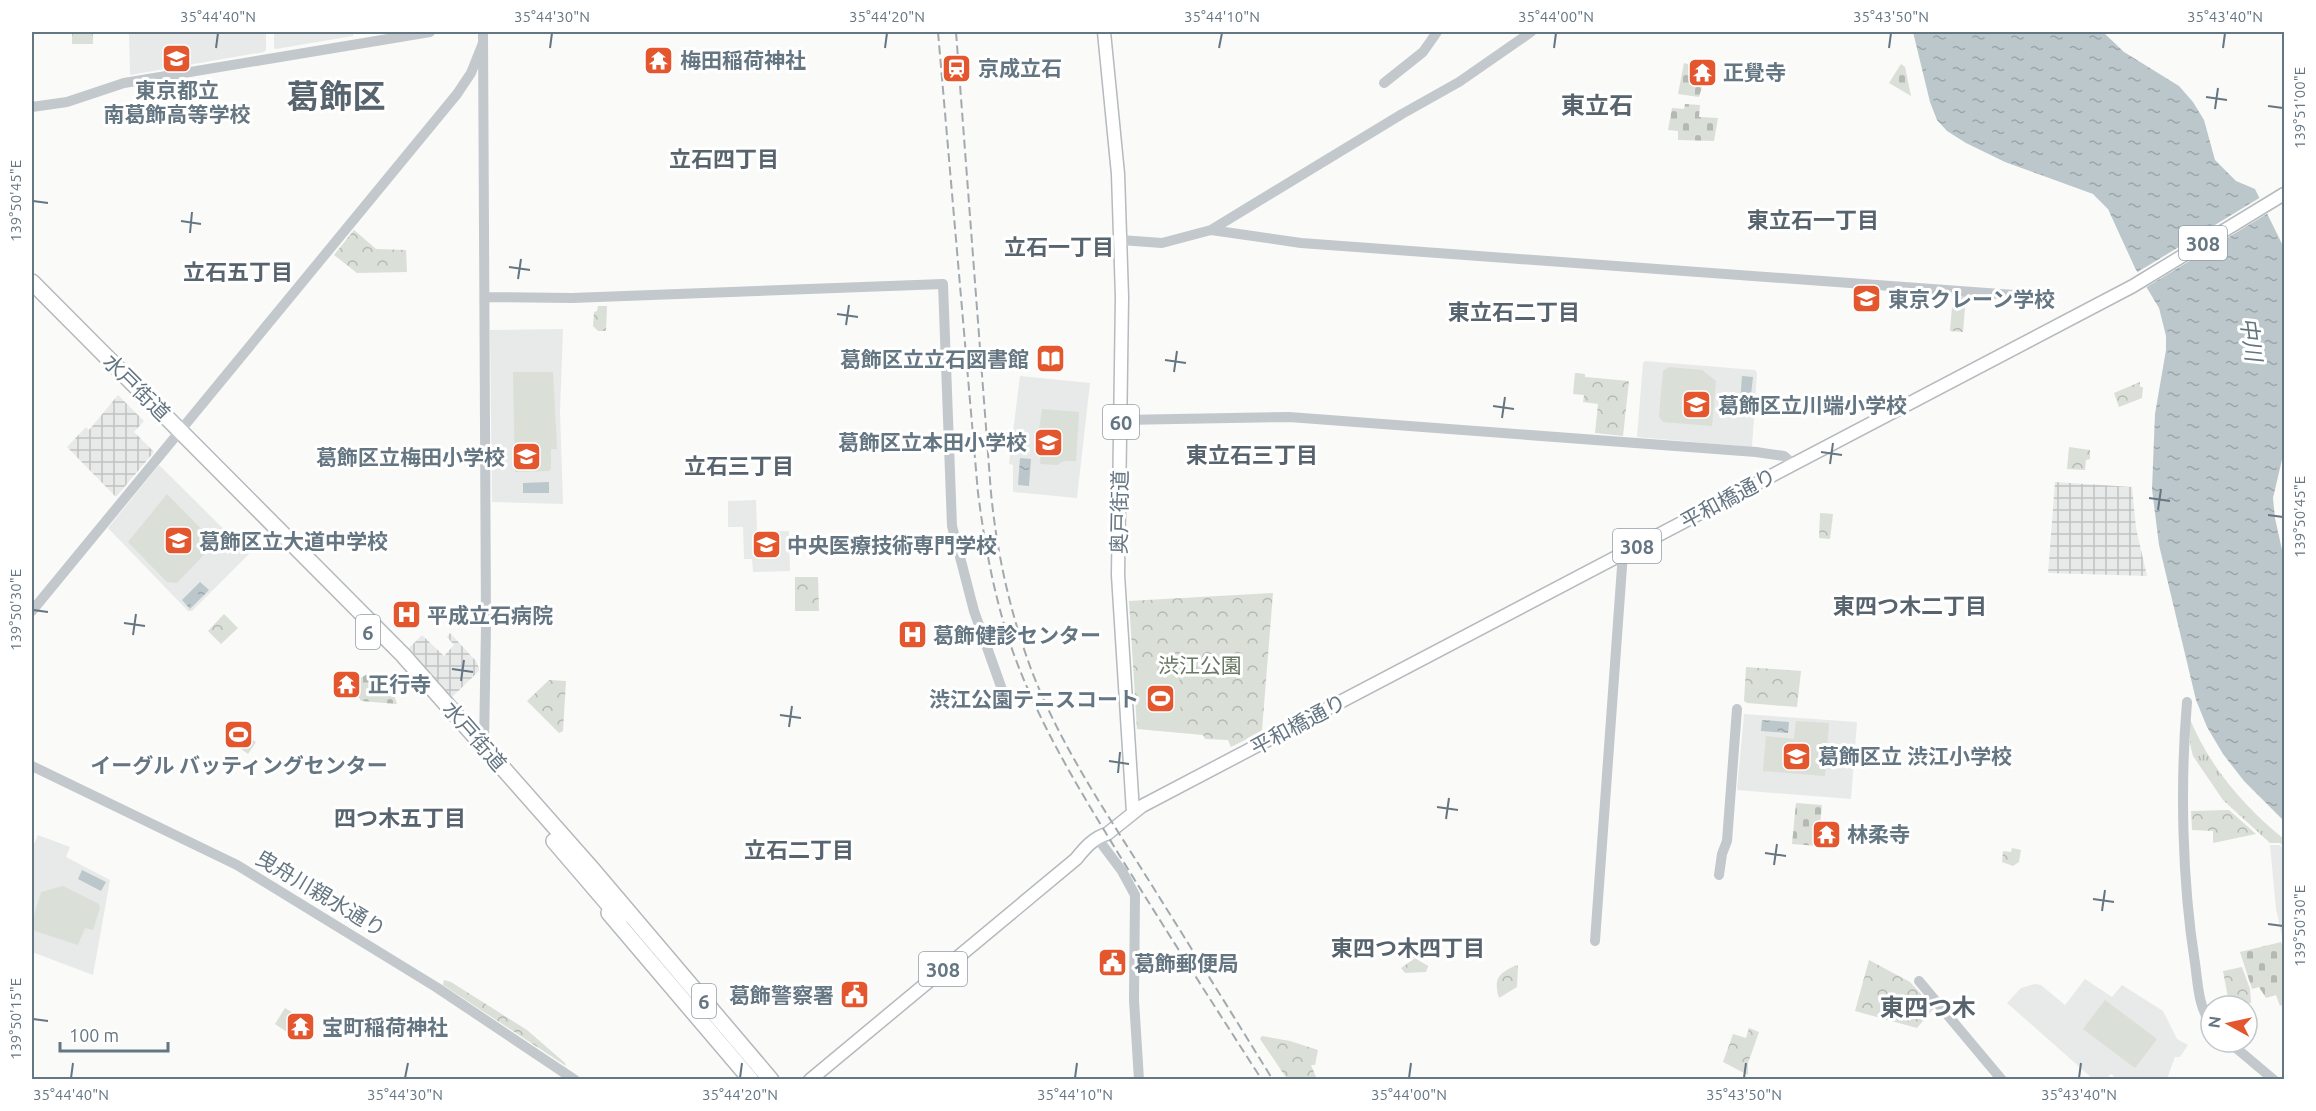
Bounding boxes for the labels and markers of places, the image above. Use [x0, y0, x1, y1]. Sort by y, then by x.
school or university icon: 東京都立 南葛飾高等学校 [161, 43, 193, 75]
temple icon: 梅田稲荷神社 [643, 44, 675, 76]
place label: 梅田稲荷神社 [680, 48, 806, 72]
station icon: 京成立石 [941, 52, 973, 84]
place label: 京成立石 [978, 56, 1062, 80]
temple icon: 正覺寺 [1686, 56, 1718, 88]
place label: 正覺寺 [1723, 60, 1786, 84]
place label: 東京都立 南葛飾高等学校 [104, 78, 251, 126]
school or university icon: 東京クレーン学校 [1851, 283, 1883, 315]
place label: 東京クレーン学校 [1888, 287, 2055, 311]
library icon: 葛飾区立立石図書館 [1034, 343, 1066, 375]
place label: 葛飾区立立石図書館 [840, 347, 1029, 371]
school or university icon: 葛飾区立川端小学校 [1681, 389, 1713, 421]
place label: 葛飾区立川端小学校 [1718, 393, 1907, 417]
school or university icon: 葛飾区立本田小学校 [1032, 426, 1064, 458]
place label: 葛飾区立本田小学校 [838, 430, 1027, 454]
school or university icon: 葛飾区立梅田小学校 [510, 441, 542, 473]
place label: 葛飾区立梅田小学校 [316, 445, 505, 469]
school or university icon: 葛飾区立大道中学校 [162, 525, 194, 557]
place label: 葛飾区立大道中学校 [199, 529, 388, 553]
school or university icon: 中央医療技術専門学校 [750, 529, 782, 561]
place label: 中央医療技術専門学校 [787, 533, 997, 557]
hospital icon: 平成立石病院 [390, 599, 422, 631]
place label: 平成立石病院 [427, 603, 553, 627]
hospital icon: 葛飾健診センター [896, 619, 928, 651]
place label: 葛飾健診センター [933, 623, 1101, 647]
temple icon: 正行寺 [331, 668, 363, 700]
place label: 正行寺 [368, 672, 431, 696]
sports icon: 渋江公園テニスコート [1144, 683, 1176, 715]
place label: 渋江公園テニスコート [929, 687, 1139, 711]
sports icon: イーグル バッティングセンター [223, 718, 255, 750]
school or university icon: 葛飾区立 渋江小学校 [1781, 740, 1813, 772]
place label: 葛飾区立 渋江小学校 [1818, 744, 2012, 768]
place label: イーグル バッティングセンター [90, 753, 388, 777]
temple icon: 林柔寺 [1810, 818, 1842, 850]
place label: 林柔寺 [1847, 822, 1910, 846]
public building icon: 葛飾郵便局 [1097, 947, 1129, 979]
place label: 葛飾郵便局 [1134, 951, 1239, 975]
public building icon: 葛飾警察署 [839, 979, 871, 1011]
place label: 葛飾警察署 [729, 983, 834, 1007]
temple icon: 宝町稲荷神社 [285, 1011, 317, 1043]
place label: 宝町稲荷神社 [322, 1015, 448, 1039]

